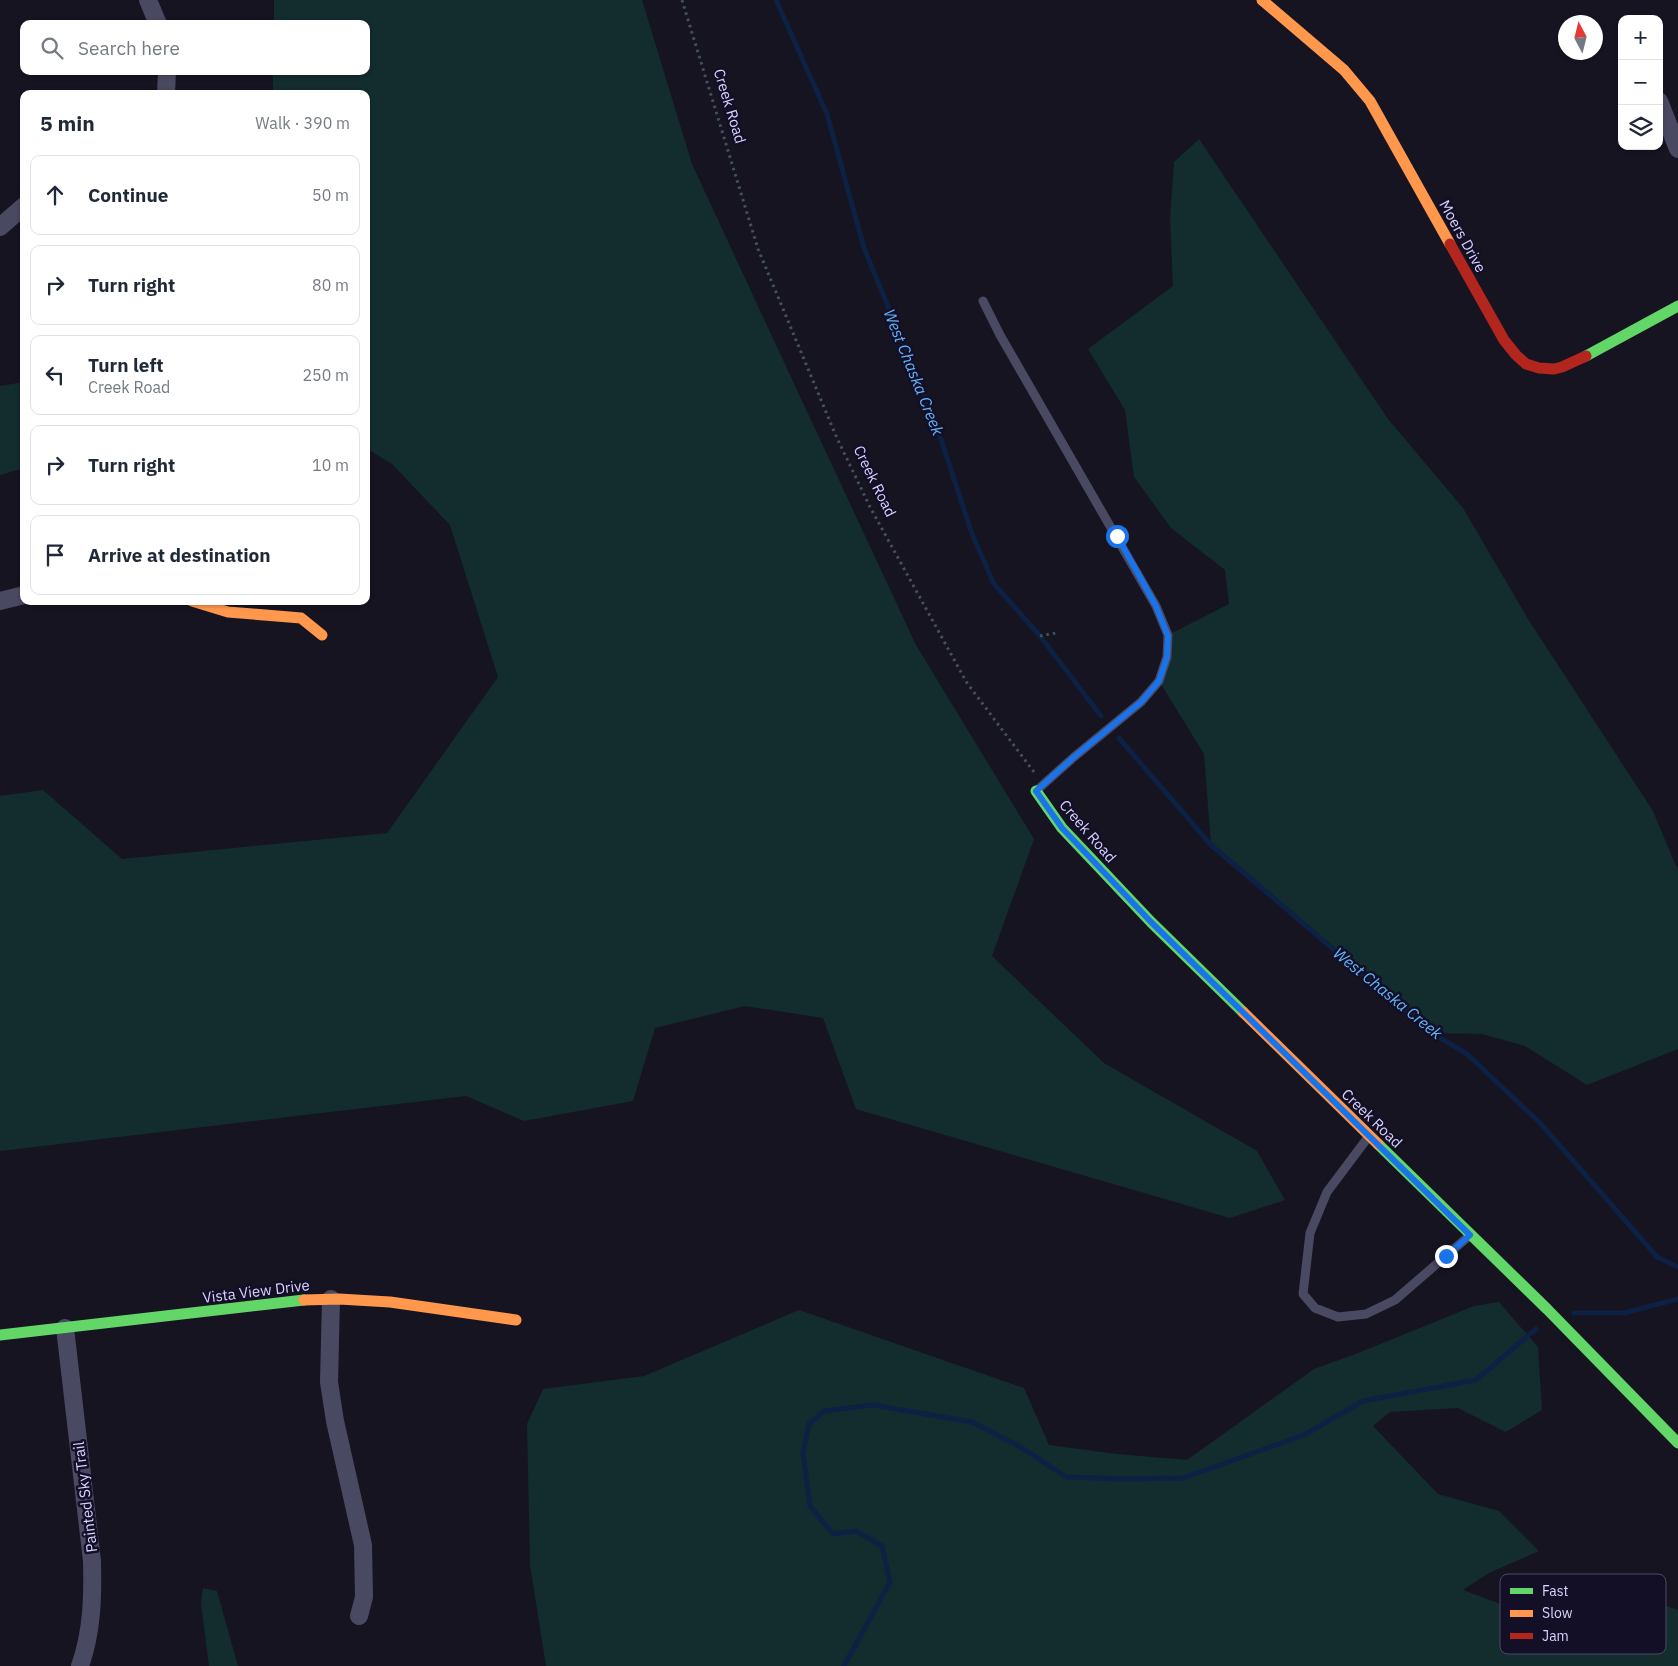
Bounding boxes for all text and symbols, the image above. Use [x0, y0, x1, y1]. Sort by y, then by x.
north arrow [1558, 15, 1603, 60]
map controls [1618, 15, 1663, 150]
button: + [1618, 15, 1663, 60]
search box [20, 20, 370, 75]
icon: search [38, 34, 66, 62]
text: Search here [78, 36, 180, 60]
button: − [1618, 60, 1663, 105]
street label: Creek Road [710, 66, 750, 146]
button: layers [1618, 105, 1663, 150]
text: 5 min [40, 109, 95, 137]
text: Walk · 390 m [255, 113, 350, 133]
icon: ahead [41, 181, 69, 209]
text: Continue [88, 183, 168, 207]
text: 50 m [312, 185, 349, 205]
street label: Moers Drive [1435, 196, 1491, 276]
icon: right [41, 271, 69, 299]
text: Turn right [88, 273, 175, 297]
text: 80 m [312, 275, 349, 295]
water label: West Chaska Creek [880, 306, 949, 439]
text: Turn left [88, 353, 164, 377]
icon: left [41, 361, 69, 389]
text: 250 m [302, 365, 349, 385]
text: Creek Road [88, 377, 170, 397]
street label: Creek Road [850, 442, 900, 520]
icon: right [41, 451, 69, 479]
text: Turn right [88, 453, 175, 477]
text: 10 m [312, 455, 349, 475]
route start [1106, 525, 1129, 548]
icon: arrive [41, 541, 69, 569]
text: Arrive at destination [88, 543, 271, 567]
street label: Creek Road [1056, 796, 1120, 866]
water label: West Chaska Creek [1329, 943, 1447, 1044]
street label: Creek Road [1338, 1084, 1406, 1152]
route end [1435, 1245, 1458, 1268]
street label: Vista View Drive [201, 1275, 311, 1307]
street label: Painted Sky Trail [69, 1440, 101, 1554]
legend [1500, 1574, 1666, 1654]
text: Fast [1542, 1582, 1568, 1600]
text: Slow [1542, 1604, 1573, 1622]
text: Jam [1542, 1627, 1569, 1645]

